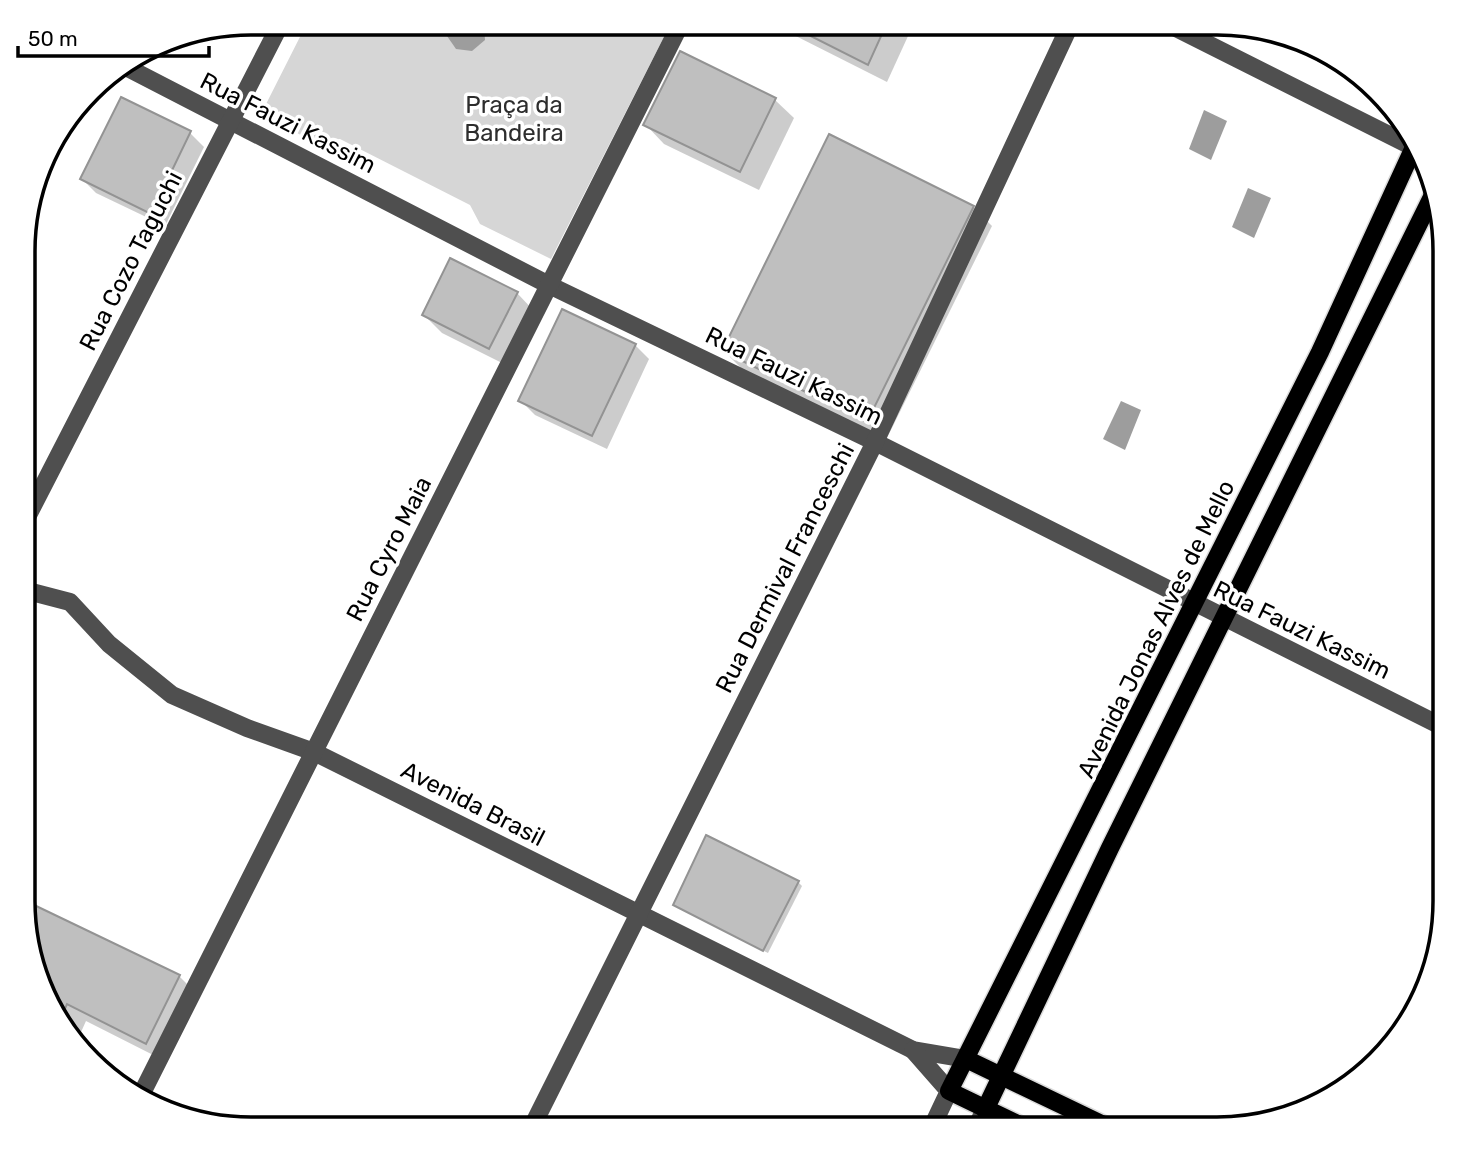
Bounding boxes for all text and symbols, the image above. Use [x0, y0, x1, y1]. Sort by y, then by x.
scale bar [18, 14, 208, 58]
text: 50 m [28, 26, 78, 51]
street label: Rua Fauzi Kassim [196, 67, 380, 179]
park label: Praça da Bandeira [464, 91, 564, 147]
street label: Rua Cozo Taguchi [74, 167, 188, 355]
street label: Rua Fauzi Kassim [701, 321, 887, 431]
street label: Rua Dermival Franceschi [710, 439, 860, 697]
street label: Rua Cyro Maia [341, 472, 437, 626]
street label: Avenida Jonas Alves de Mello [1072, 476, 1240, 782]
street label: Rua Fauzi Kassim [1209, 575, 1395, 685]
street label: Avenida Brasil [396, 756, 550, 852]

